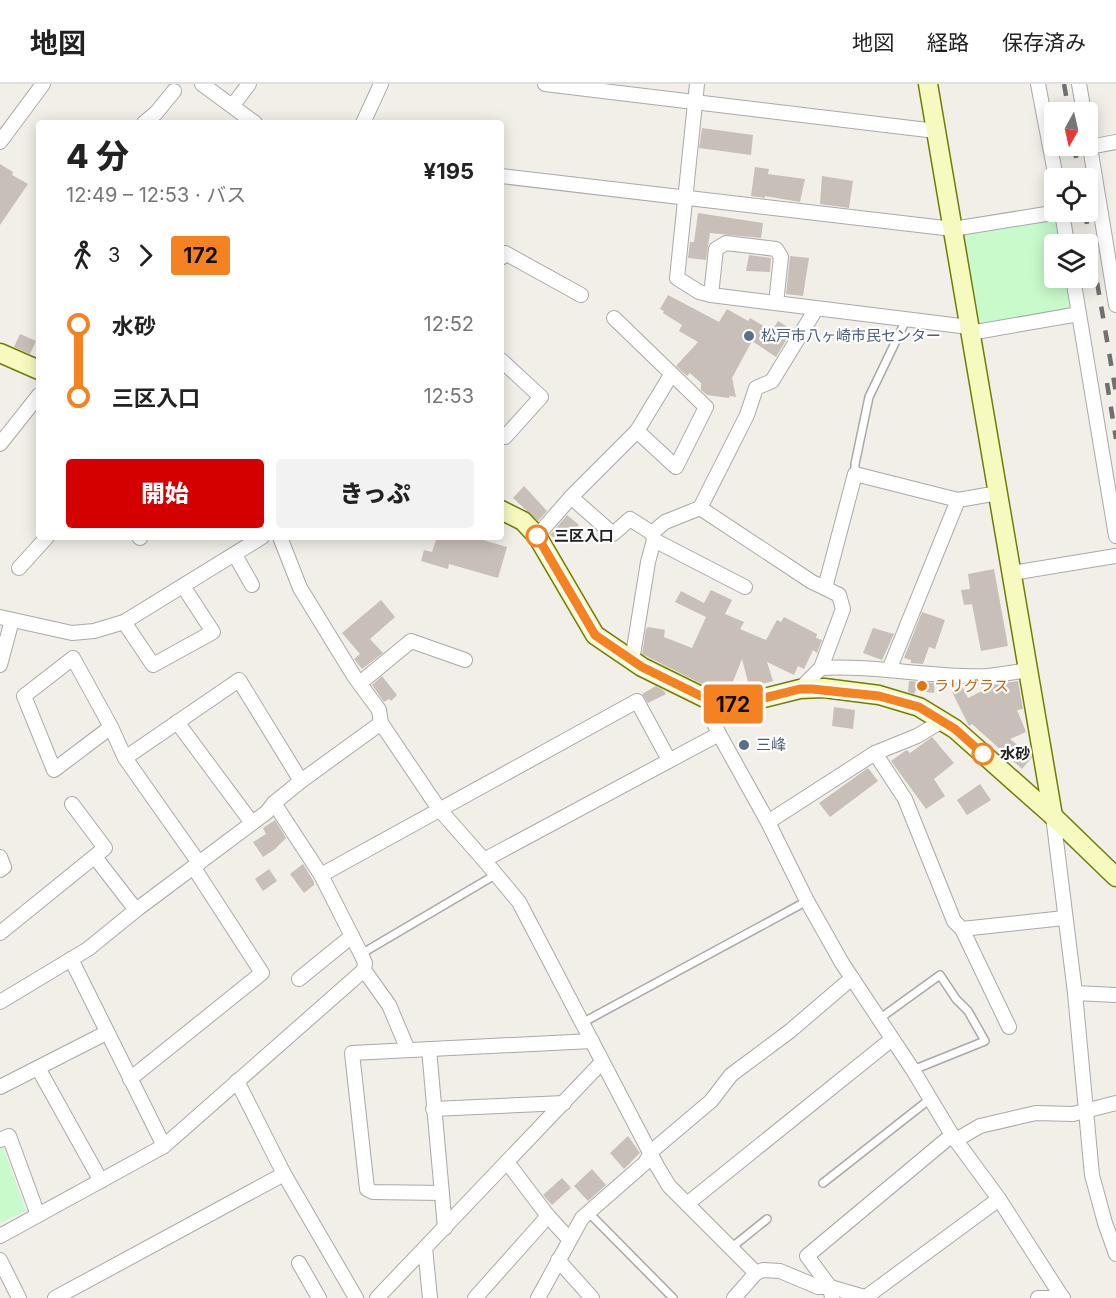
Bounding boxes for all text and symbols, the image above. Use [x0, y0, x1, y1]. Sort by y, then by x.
text: 地図 [30, 26, 86, 60]
text: 地図 [852, 30, 894, 55]
text: 経路 [927, 30, 969, 55]
text: 保存済み [1002, 30, 1086, 55]
north arrow [1044, 102, 1098, 156]
map controls [1044, 102, 1098, 288]
text: 4 分 [66, 136, 129, 176]
text: ¥195 [424, 158, 474, 184]
button: locate [1044, 168, 1098, 222]
text: 12:49 – 12:53 · バス [66, 183, 246, 207]
button: layers [1044, 234, 1098, 288]
icon: walk [66, 239, 99, 272]
icon: forward [129, 239, 162, 272]
text: 3 [108, 243, 120, 267]
text: 172 [183, 243, 218, 268]
text: 12:52 [424, 312, 474, 336]
text: 水砂 [112, 313, 156, 339]
place label: 松戸市八ヶ崎市民センター [761, 326, 941, 345]
marker: 松戸市八ヶ崎市民センター [742, 329, 756, 343]
text: 12:53 [423, 384, 474, 408]
text: 三区入口 [112, 385, 200, 411]
button: 開始 [66, 459, 264, 528]
button: きっぷ [276, 459, 474, 528]
marker: 三区入口 [526, 525, 548, 547]
place label: 三区入口 [554, 526, 614, 545]
place label: ラリグラス [934, 676, 1009, 695]
marker: ラリグラス [915, 679, 929, 693]
line badge: 172 [698, 684, 768, 724]
text: 172 [716, 692, 750, 717]
place label: 三峰 [756, 735, 786, 754]
marker: 三峰 [737, 738, 751, 752]
marker: 水砂 [972, 743, 994, 765]
place label: 水砂 [1000, 744, 1030, 763]

